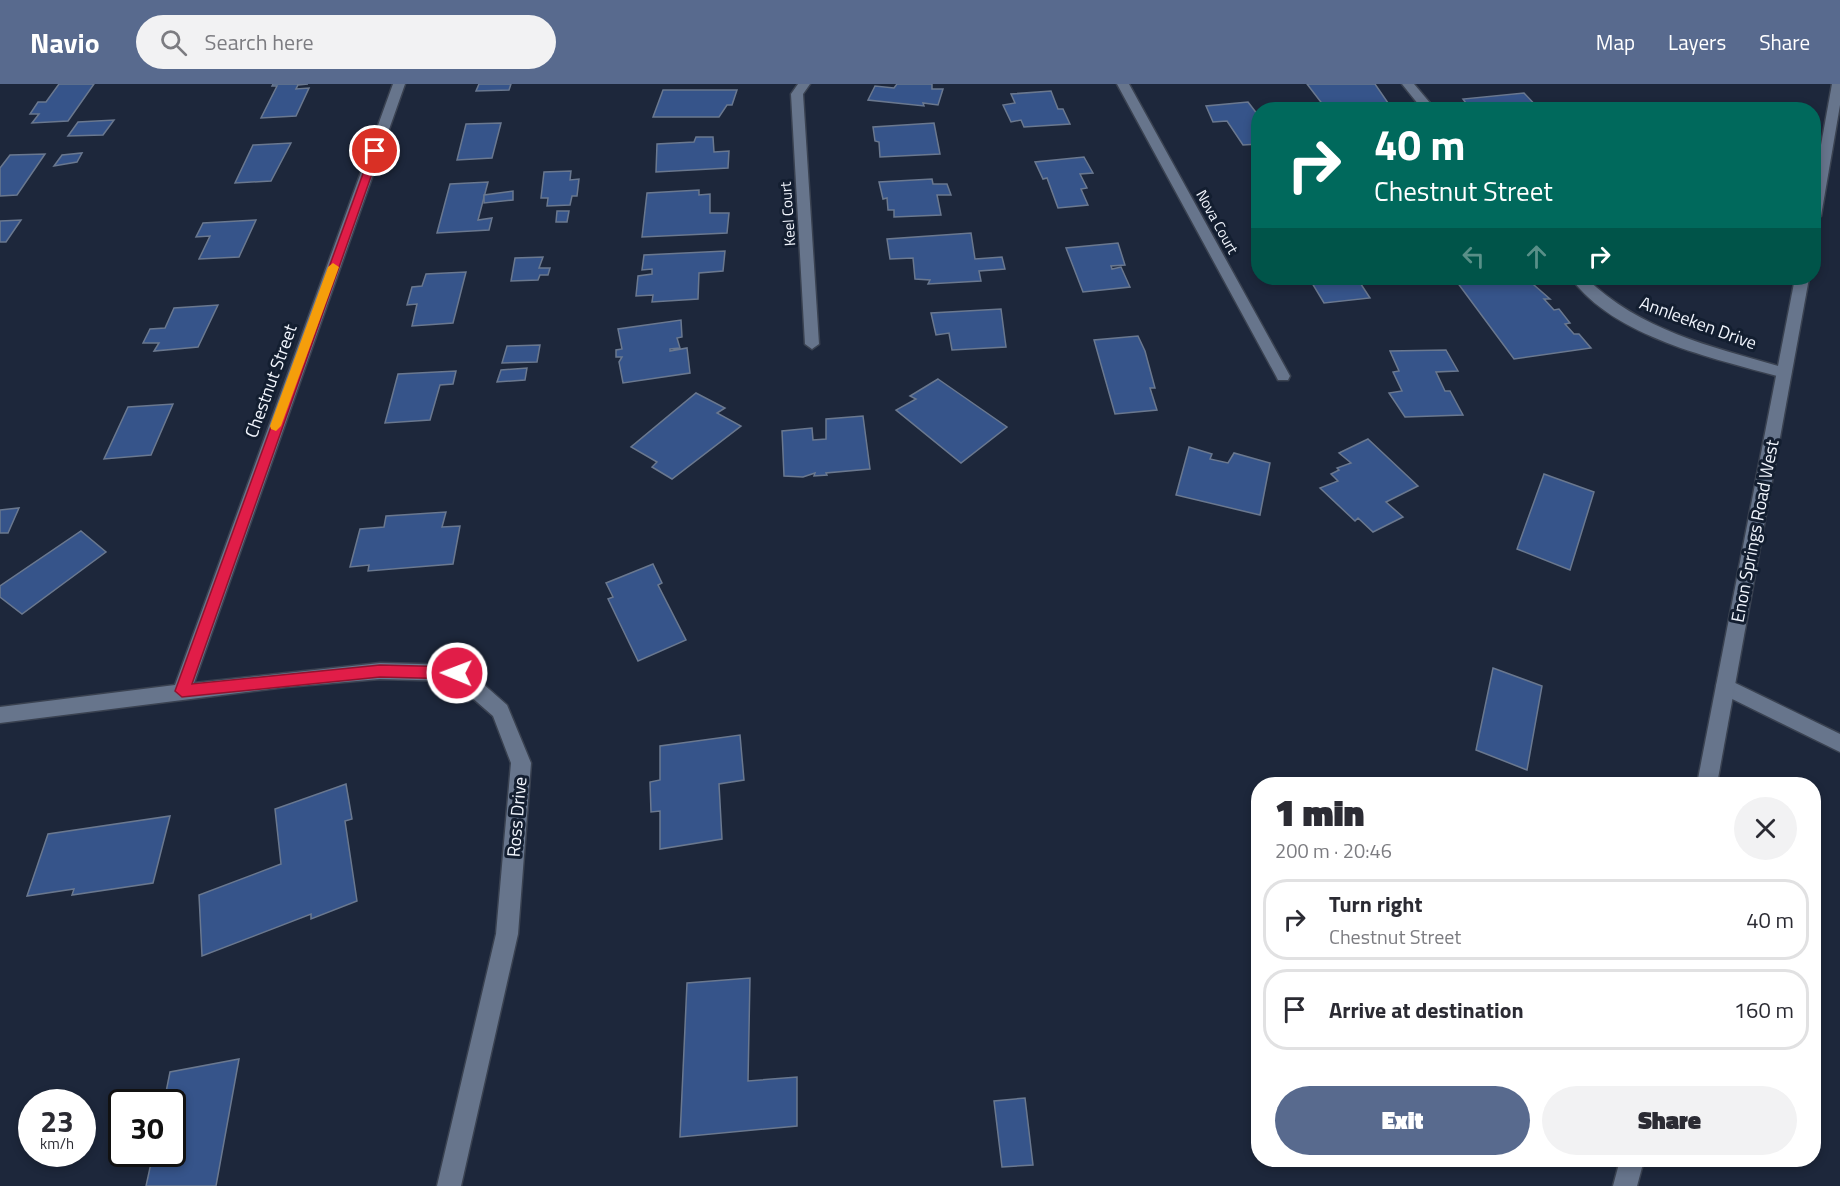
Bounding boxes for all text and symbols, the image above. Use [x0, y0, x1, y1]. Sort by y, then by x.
search box [136, 15, 556, 69]
text: Navio [30, 21, 100, 64]
text: Search here [205, 25, 314, 59]
icon: search [157, 26, 190, 59]
text: Map [1596, 26, 1635, 58]
text: Layers [1668, 26, 1726, 58]
text: Share [1759, 26, 1810, 58]
text: 40 m [1374, 112, 1466, 176]
pin [349, 125, 400, 176]
icon: right [1275, 126, 1353, 204]
icon: arrive [358, 134, 391, 167]
text: Chestnut Street [1374, 170, 1553, 211]
street label: Keel Court [774, 180, 801, 247]
street label: Nova Court [1190, 186, 1245, 259]
icon: left [1457, 240, 1490, 273]
icon: ahead [1520, 240, 1553, 273]
icon: right [1583, 240, 1616, 273]
street label: Annleeken Drive [1636, 289, 1761, 356]
street label: Chestnut Street [237, 320, 304, 441]
street label: Enon Springs Road West [1724, 437, 1786, 625]
position arrow [425, 641, 489, 705]
street label: Ross Drive [500, 776, 533, 858]
text: 1 min [1275, 785, 1364, 840]
button: close [1734, 797, 1797, 860]
text: 200 m · 20:46 [1275, 835, 1392, 866]
text: Turn right [1329, 887, 1423, 921]
icon: right [1278, 903, 1311, 936]
text: 40 m [1746, 903, 1794, 937]
text: Chestnut Street [1329, 921, 1461, 952]
icon: arrive [1278, 993, 1311, 1026]
text: Arrive at destination [1329, 993, 1524, 1027]
text: 160 m [1734, 993, 1794, 1027]
button: Exit [1275, 1086, 1530, 1155]
button: Share [1542, 1086, 1797, 1155]
speed limit sign: 30 [108, 1089, 186, 1167]
text: 23 [40, 1098, 74, 1144]
text: km/h [40, 1132, 74, 1155]

